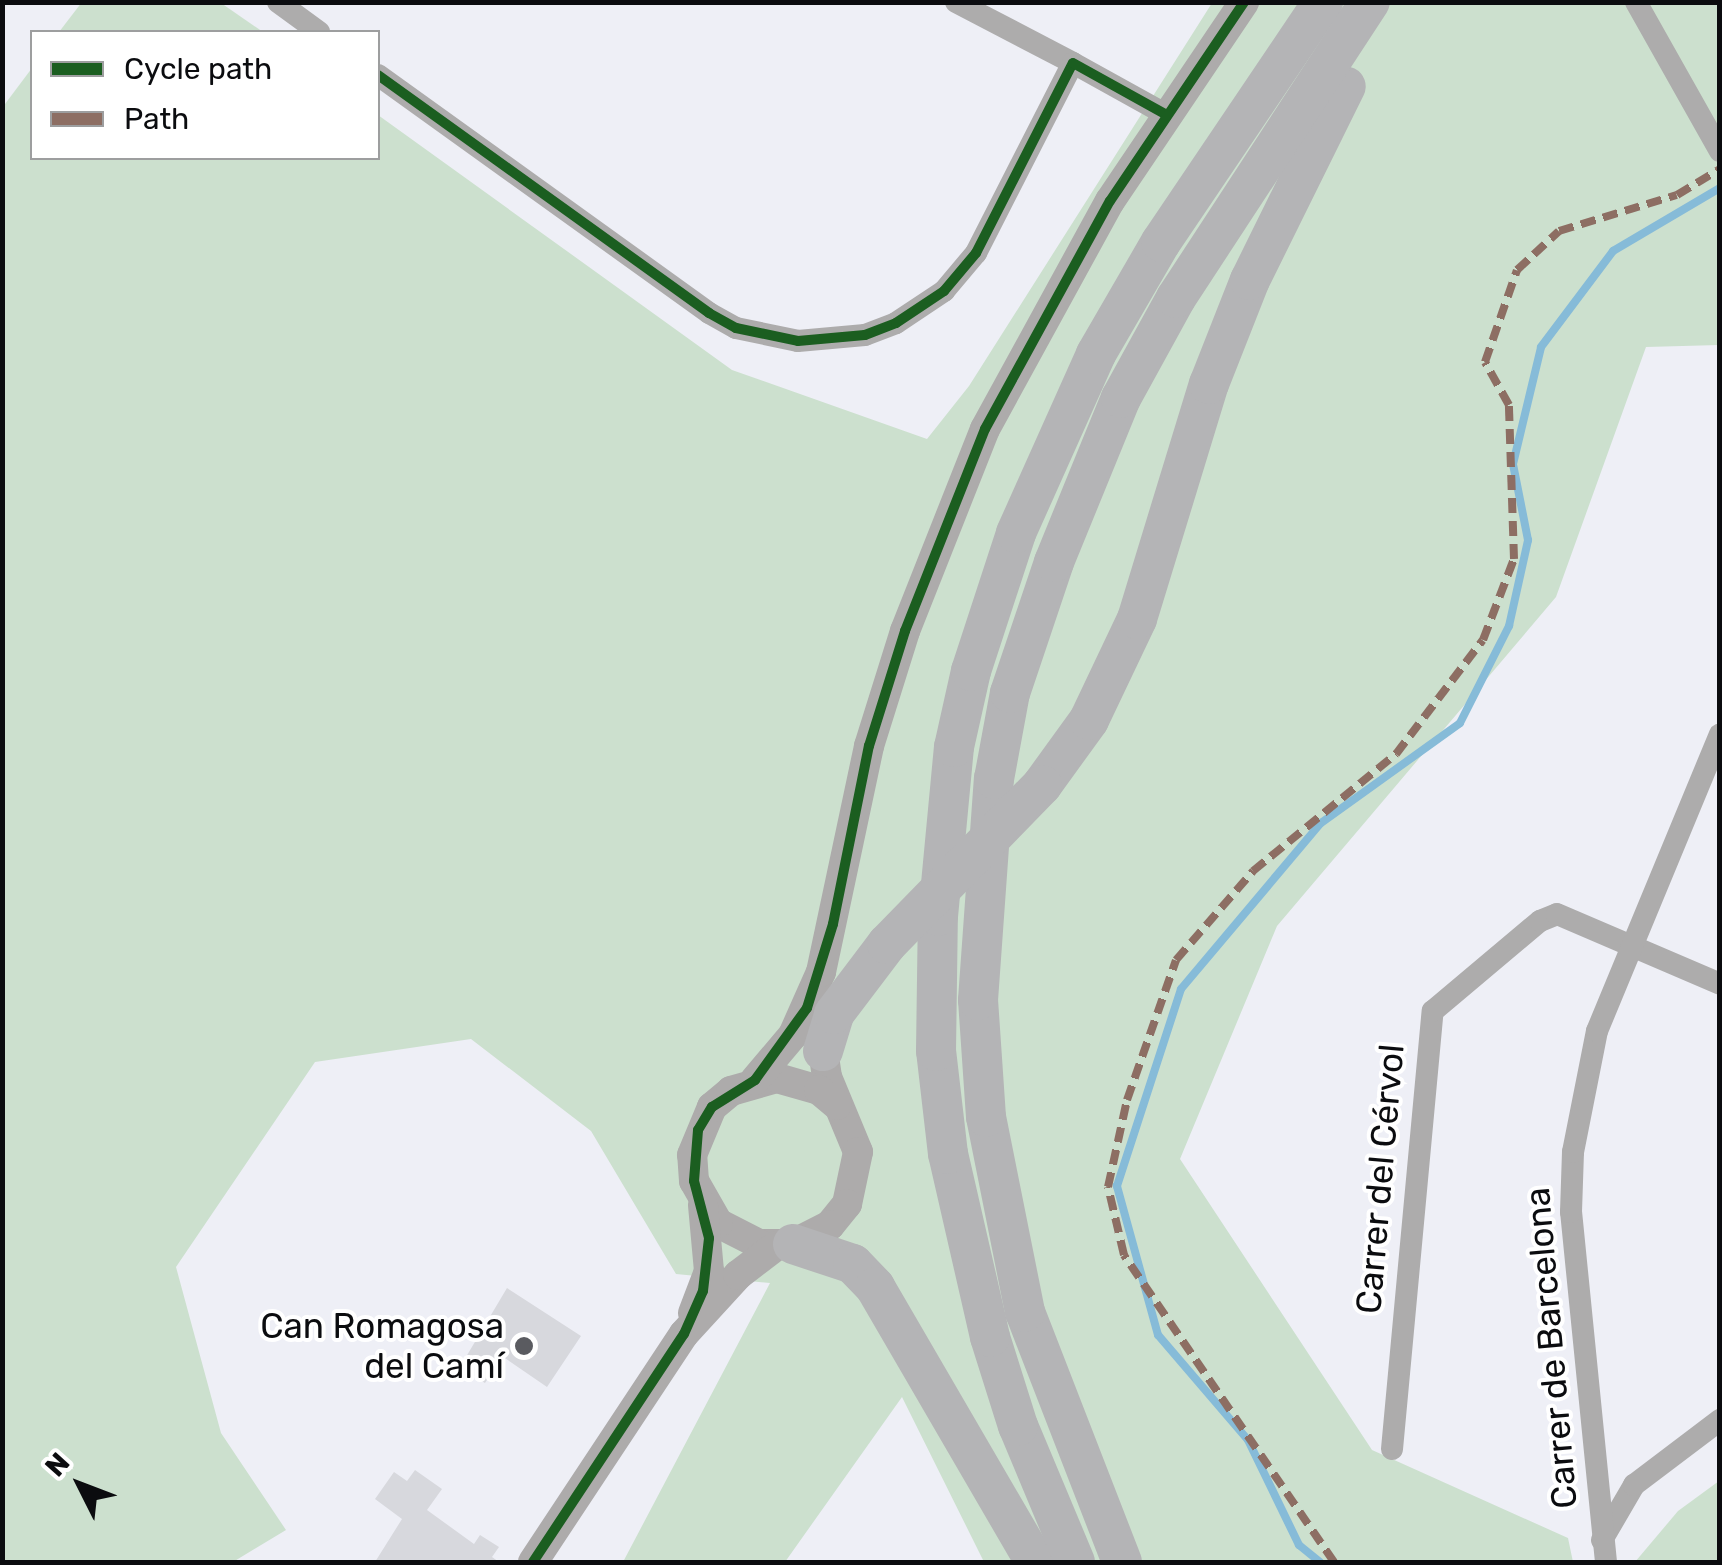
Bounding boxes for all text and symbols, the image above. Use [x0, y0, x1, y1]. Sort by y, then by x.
legend [30, 30, 380, 160]
text: Cycle path [124, 51, 272, 87]
text: Path [124, 101, 189, 137]
street label: Carrer del Cérvol [1347, 1042, 1413, 1316]
street label: Carrer de Barcelona [1516, 1185, 1586, 1511]
place label: Can Romagosa del Camí [260, 1305, 504, 1387]
marker: Can Romagosa del Camí [513, 1335, 535, 1357]
north arrow [30, 1435, 130, 1535]
text: N [38, 1446, 76, 1483]

